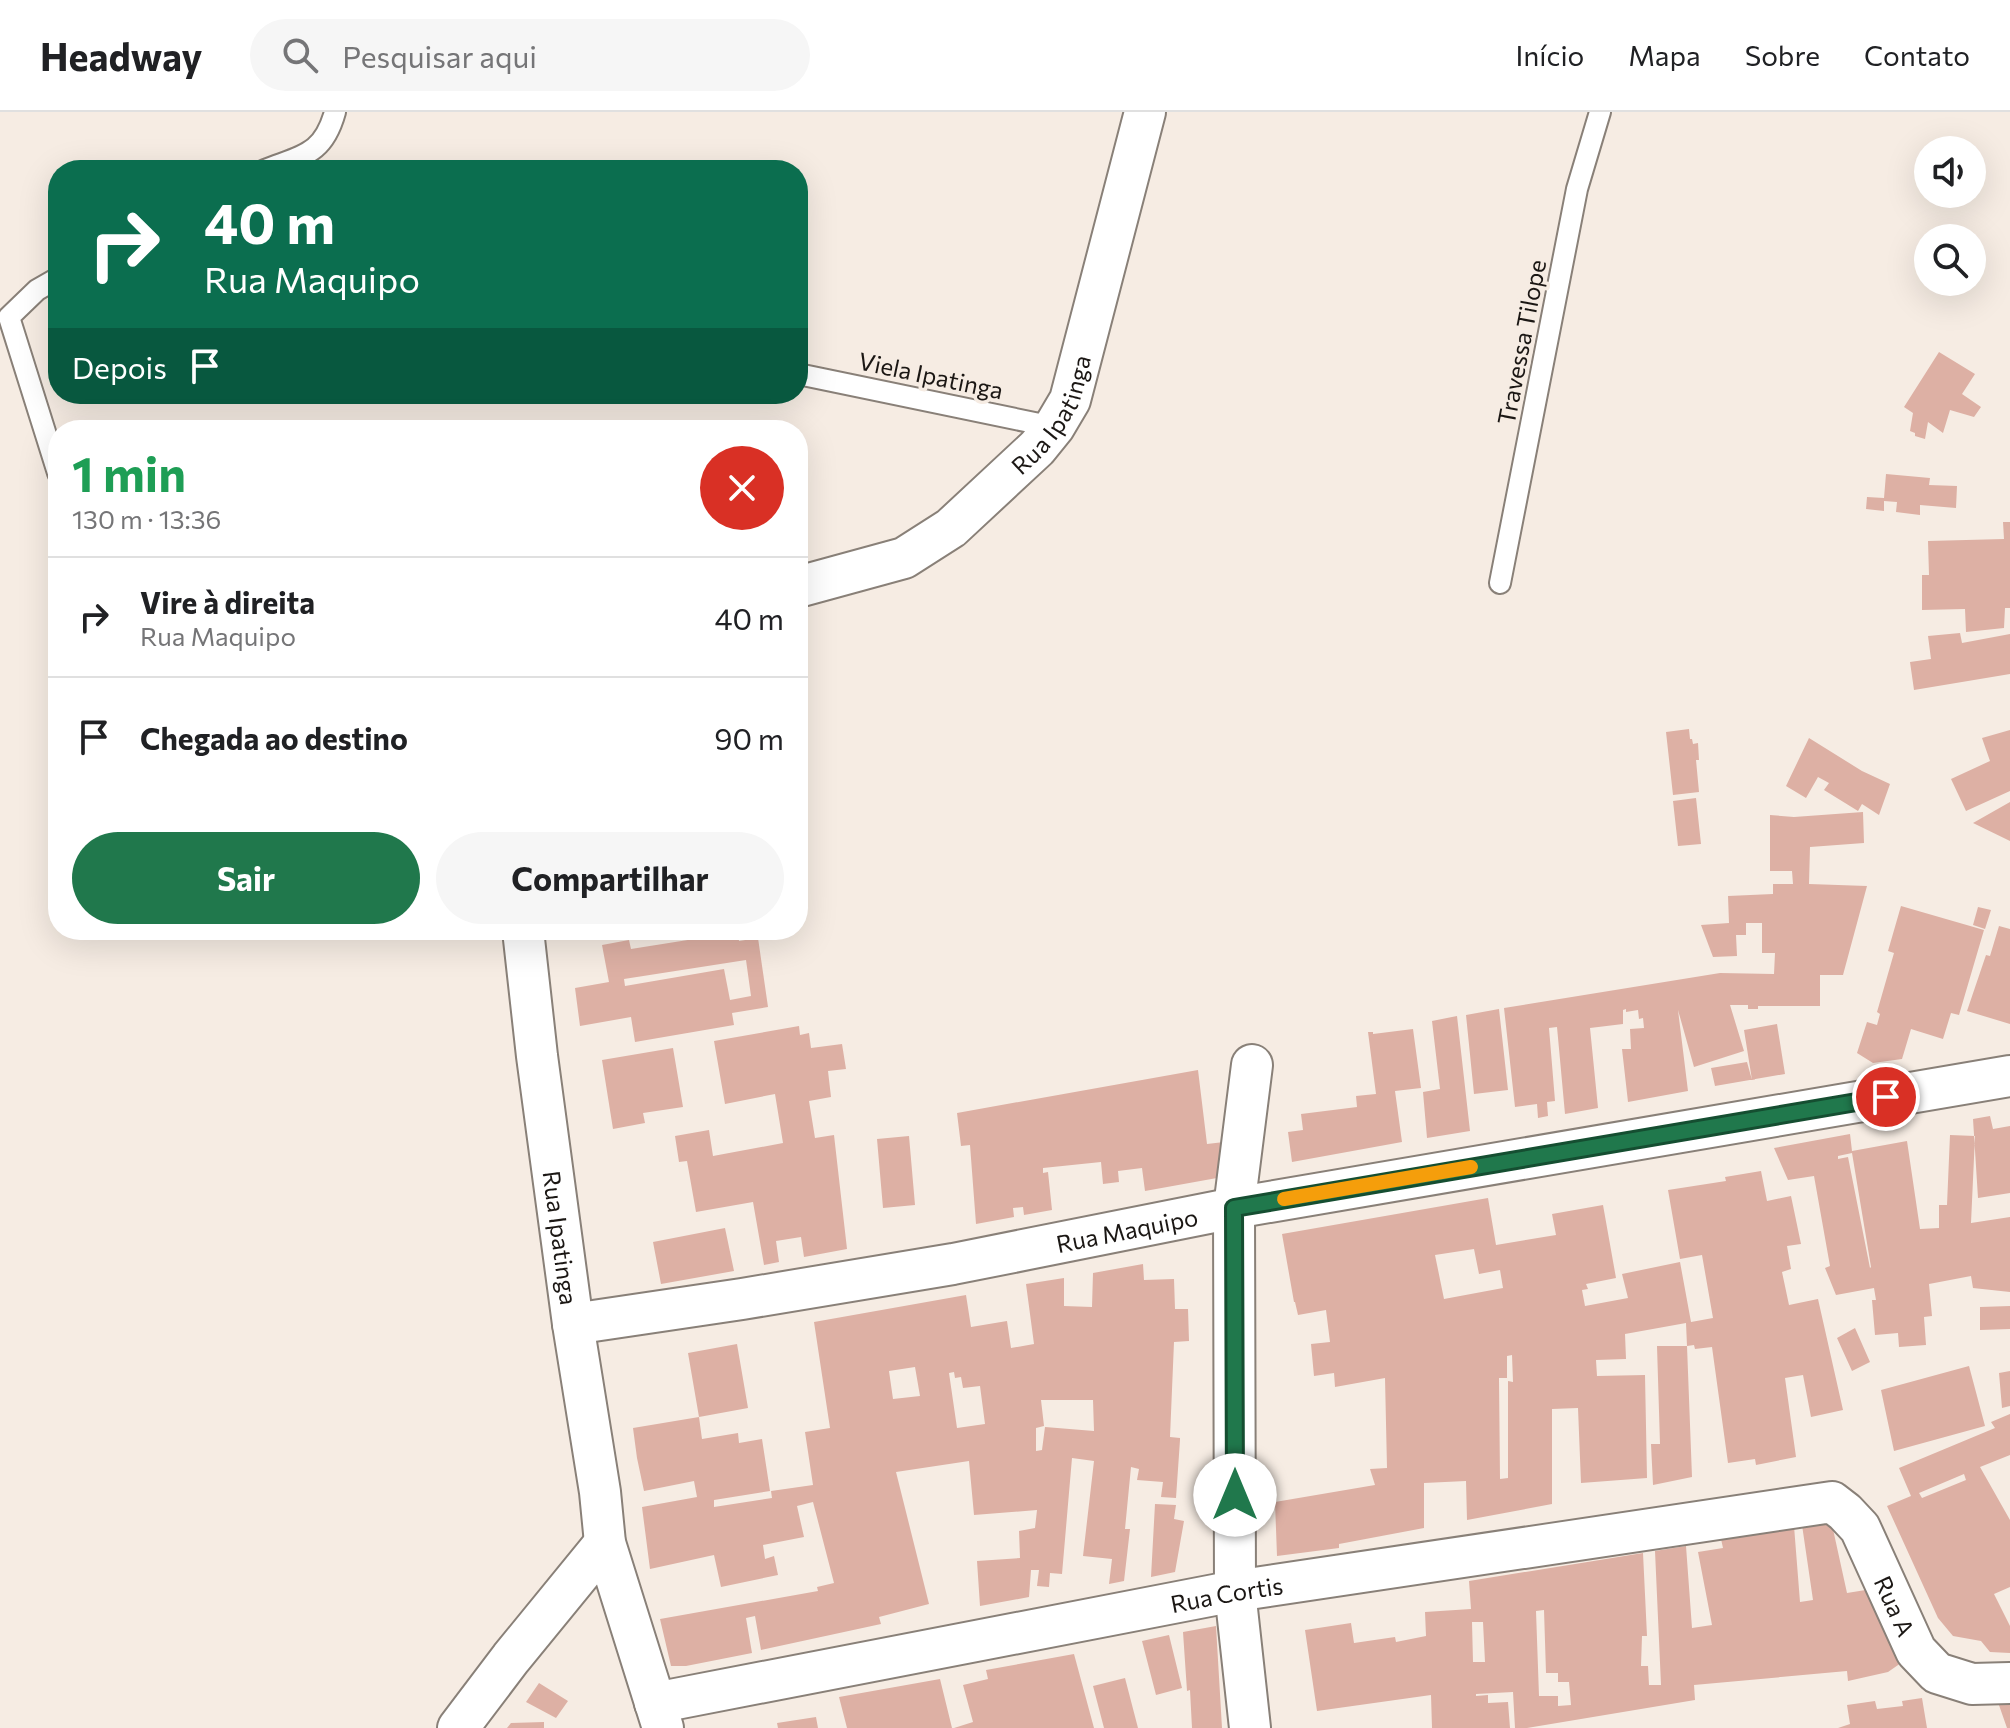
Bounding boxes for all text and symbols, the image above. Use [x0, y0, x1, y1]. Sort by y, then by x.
search box [250, 19, 810, 91]
text: Headway [40, 32, 202, 79]
icon: search [278, 33, 322, 77]
text: Pesquisar aqui [342, 37, 537, 74]
text: Início [1515, 38, 1584, 72]
text: Mapa [1628, 38, 1701, 72]
text: Sobre [1745, 38, 1820, 72]
text: Contato [1864, 38, 1970, 72]
map controls [1914, 136, 1986, 296]
button: sound [1914, 136, 1986, 208]
text: 40 m [204, 187, 335, 256]
icon: right [72, 192, 176, 296]
button: search [1914, 224, 1986, 296]
text: Rua Maquipo [204, 256, 420, 300]
street label: Travessa Tilope [1491, 257, 1551, 427]
icon: arrive [183, 344, 227, 388]
street label: Viela Ipatinga [856, 346, 1006, 404]
text: Depois [72, 348, 167, 385]
street label: Rua Ipatinga [1005, 352, 1096, 480]
text: 1 min [72, 443, 186, 502]
button: close [700, 446, 784, 530]
text: 130 m · 13:36 [72, 503, 221, 534]
text: Vire à direita [140, 583, 315, 620]
icon: right [72, 595, 116, 639]
text: 40 m [715, 599, 784, 636]
text: Rua Maquipo [140, 620, 296, 651]
icon: arrive [72, 715, 116, 759]
text: Chegada ao destino [140, 719, 408, 756]
text: 90 m [714, 719, 784, 756]
button: Sair [72, 832, 420, 924]
button: Compartilhar [436, 832, 784, 924]
pin [1852, 1063, 1920, 1131]
icon: arrive [1864, 1075, 1908, 1119]
street label: Rua Ipatinga [538, 1169, 585, 1307]
street label: Rua Maquipo [1053, 1201, 1200, 1258]
position arrow [1193, 1453, 1277, 1537]
street label: Rua Cortis [1168, 1570, 1285, 1618]
street label: Rua A [1869, 1571, 1922, 1640]

